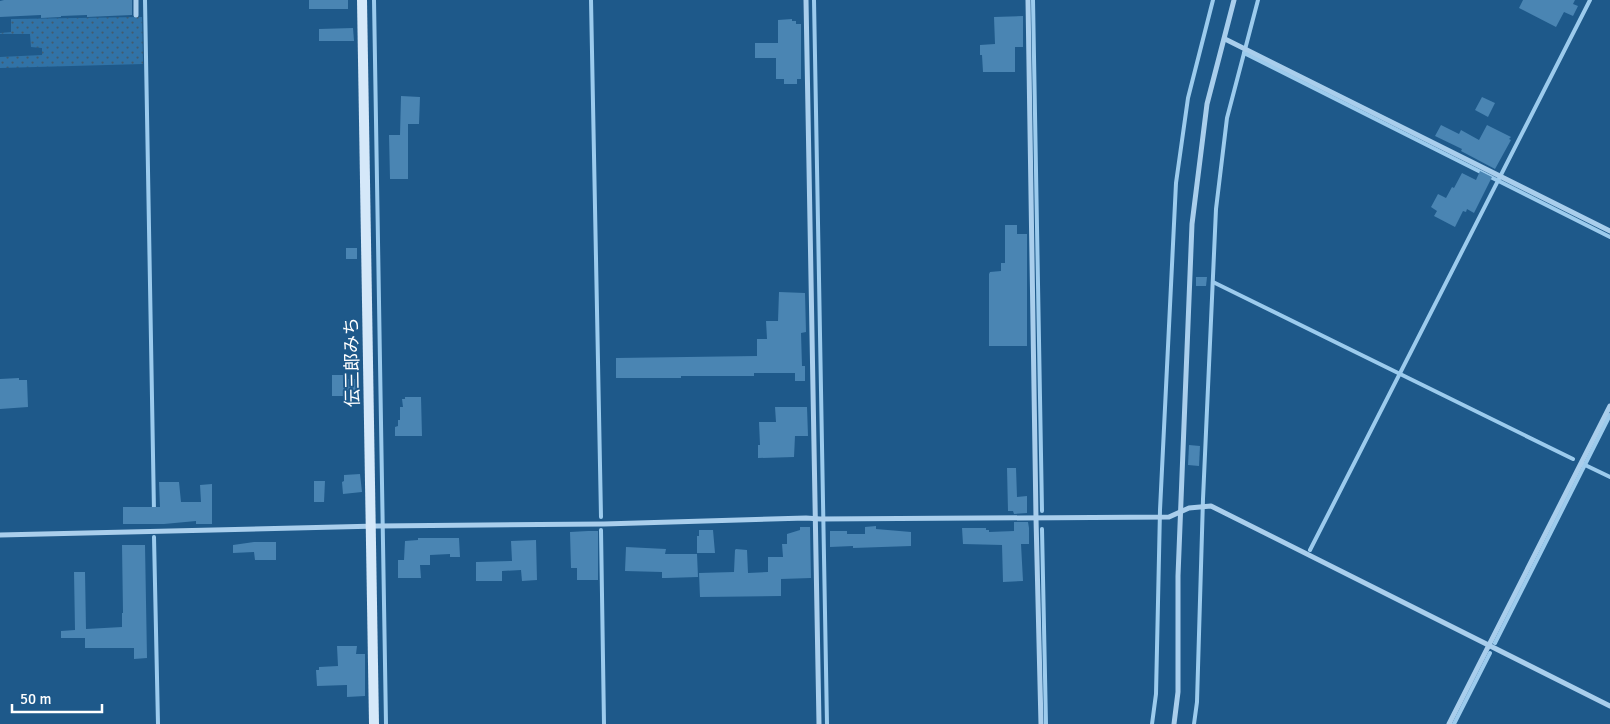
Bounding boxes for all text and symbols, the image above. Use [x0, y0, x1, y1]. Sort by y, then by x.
street label: 伝三郎みち [340, 317, 364, 407]
scale bar [12, 682, 102, 714]
text: 50 m [20, 690, 51, 708]

